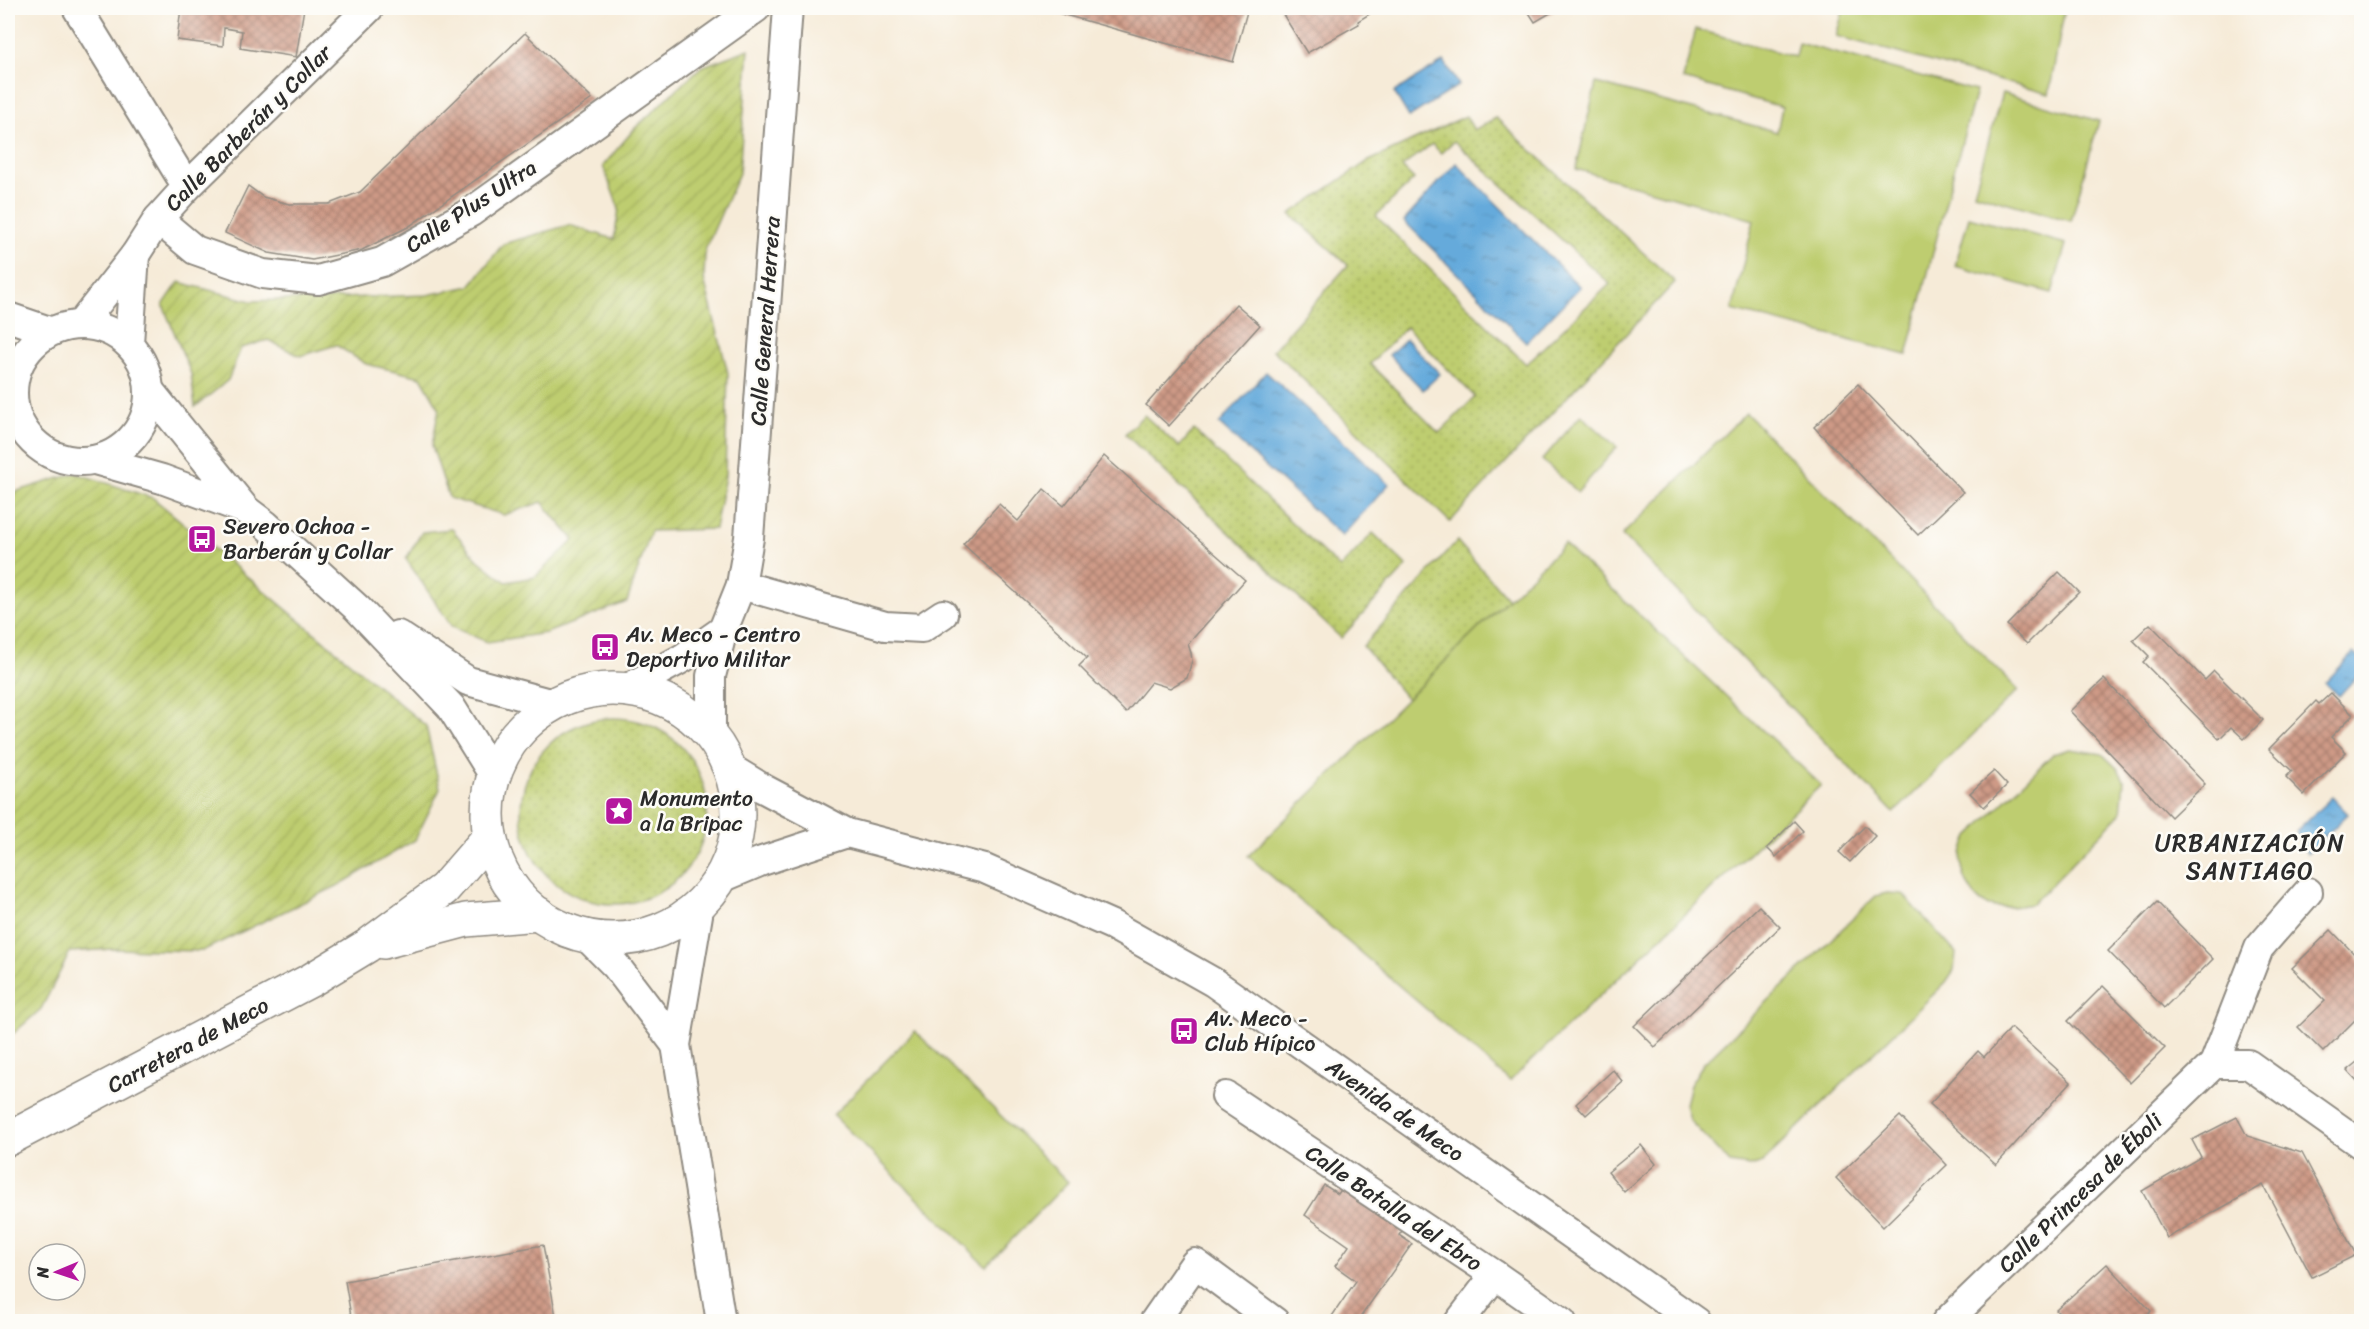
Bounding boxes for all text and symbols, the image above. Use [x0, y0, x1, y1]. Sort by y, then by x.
street label: Calle Barberán y Collar [155, 34, 342, 221]
street label: Calle Plus Ultra [397, 149, 545, 263]
street label: Calle General Herrera [738, 214, 792, 427]
place label: Severo Ochoa - Barberán y Collar [223, 507, 394, 571]
bus stop icon: Severo Ochoa - Barberán y Collar [186, 523, 218, 555]
place label: Av. Meco - Centro Deportivo Militar [625, 615, 800, 679]
bus stop icon: Av. Meco - Centro Deportivo Militar [589, 631, 621, 663]
place label: Monumento a la Bripac [640, 779, 753, 843]
place icon: Monumento a la Bripac [603, 795, 635, 827]
district label: URBANIZACIÓN SANTIAGO [2155, 822, 2345, 892]
street label: Carretera de Meco [100, 986, 276, 1104]
place label: Av. Meco - Club Hípico [1204, 999, 1316, 1063]
bus stop icon: Av. Meco - Club Hípico [1168, 1015, 1200, 1047]
street label: Avenida de Meco [1317, 1047, 1473, 1172]
street label: Calle Princesa de Éboli [1988, 1103, 2173, 1283]
street label: Calle Batalla del Ebro [1297, 1134, 1491, 1282]
north arrow [27, 1242, 87, 1302]
text: N [28, 1266, 57, 1280]

